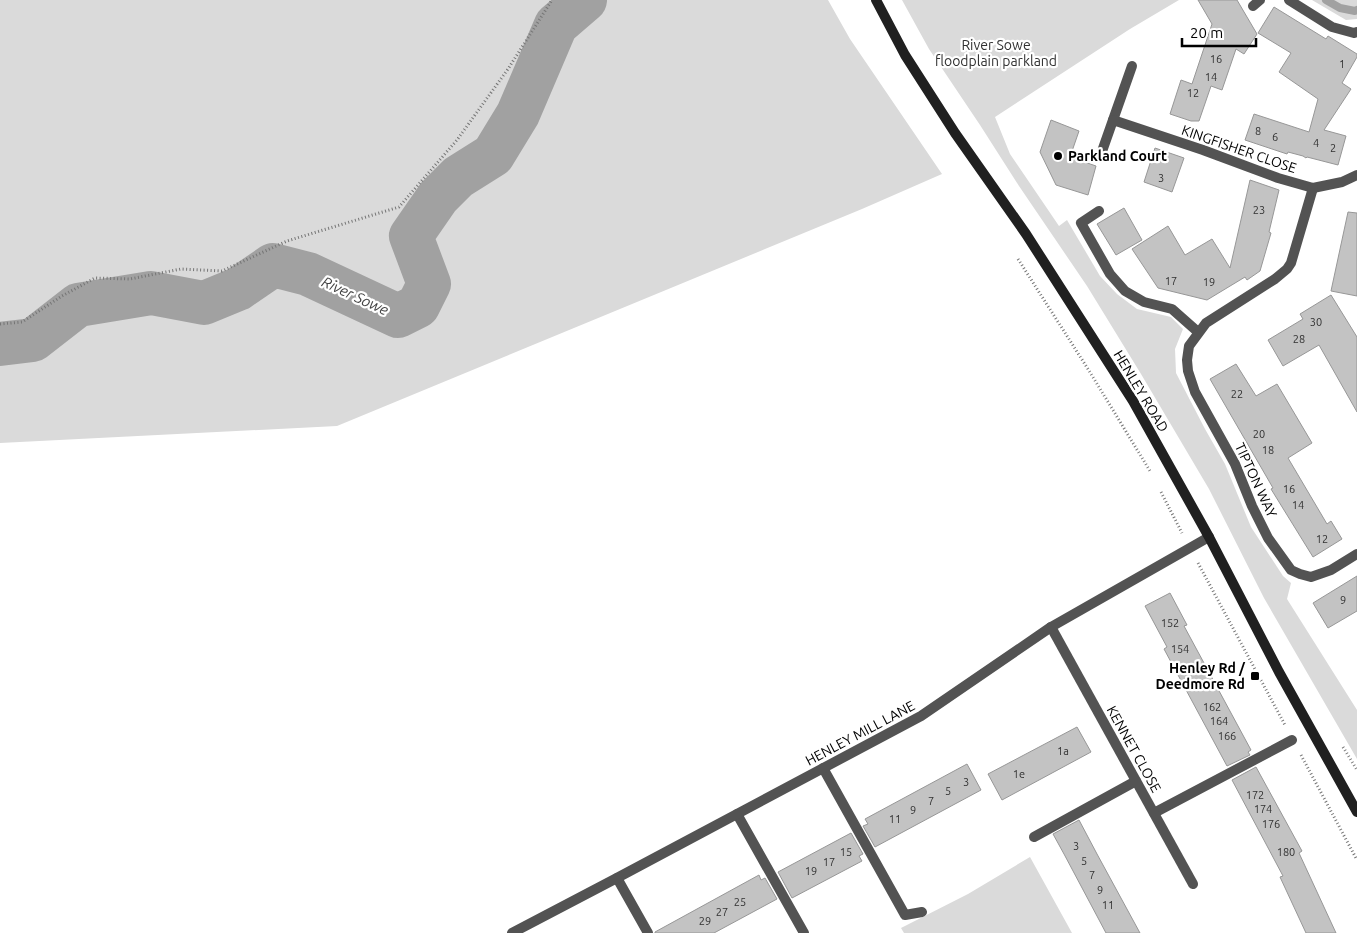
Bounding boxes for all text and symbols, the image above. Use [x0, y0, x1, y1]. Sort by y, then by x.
scale bar [1182, 15, 1256, 47]
text: 20 m [1190, 24, 1223, 41]
park label: River Sowe floodplain parkland [935, 37, 1057, 69]
house number: 16 [1210, 53, 1222, 65]
house number: 1 [1339, 58, 1345, 70]
house number: 14 [1205, 71, 1217, 83]
house number: 12 [1187, 87, 1199, 99]
street label: KINGFISHER CLOSE [1179, 122, 1299, 176]
house number: 8 [1255, 125, 1261, 137]
house number: 6 [1272, 131, 1278, 143]
house number: 4 [1313, 137, 1319, 149]
house number: 2 [1330, 142, 1336, 154]
place label: Parkland Court [1068, 148, 1167, 164]
marker: Parkland Court [1052, 150, 1064, 162]
house number: 3 [1158, 172, 1164, 184]
house number: 23 [1253, 204, 1265, 216]
water label: River Sowe [319, 273, 392, 319]
house number: 17 [1165, 275, 1177, 287]
house number: 19 [1203, 276, 1215, 288]
house number: 30 [1310, 316, 1322, 328]
house number: 28 [1293, 333, 1305, 345]
street label: HENLEY ROAD [1110, 347, 1172, 435]
house number: 22 [1231, 388, 1243, 400]
house number: 20 [1253, 428, 1265, 440]
street label: TIPTON WAY [1232, 440, 1280, 520]
house number: 18 [1262, 444, 1274, 456]
house number: 16 [1283, 483, 1295, 495]
house number: 14 [1292, 499, 1304, 511]
house number: 12 [1316, 533, 1328, 545]
house number: 9 [1340, 594, 1346, 606]
house number: 152 [1161, 617, 1179, 629]
house number: 154 [1171, 643, 1189, 655]
place label: Henley Rd / Deedmore Rd [1155, 660, 1246, 692]
marker: Henley Rd / Deedmore Rd [1249, 670, 1261, 682]
street label: HENLEY MILL LANE [803, 697, 918, 769]
house number: 162 [1203, 701, 1221, 713]
street label: KENNET CLOSE [1104, 703, 1164, 795]
house number: 164 [1210, 715, 1228, 727]
house number: 166 [1218, 730, 1236, 742]
house number: 1a [1057, 745, 1069, 757]
house number: 1e [1013, 768, 1025, 780]
house number: 3 [963, 776, 969, 788]
house number: 5 [945, 785, 951, 797]
house number: 172 [1246, 789, 1264, 801]
house number: 7 [928, 795, 934, 807]
house number: 174 [1254, 803, 1272, 815]
house number: 9 [910, 804, 916, 816]
house number: 11 [889, 813, 901, 825]
house number: 176 [1262, 818, 1280, 830]
house number: 3 [1073, 840, 1079, 852]
house number: 15 [840, 846, 852, 858]
house number: 180 [1277, 846, 1295, 858]
house number: 5 [1081, 855, 1087, 867]
house number: 17 [823, 856, 835, 868]
house number: 19 [805, 865, 817, 877]
house number: 7 [1089, 869, 1095, 881]
house number: 9 [1097, 884, 1103, 896]
house number: 25 [734, 896, 746, 908]
house number: 11 [1102, 899, 1114, 911]
house number: 27 [716, 906, 728, 918]
house number: 29 [699, 915, 711, 927]

